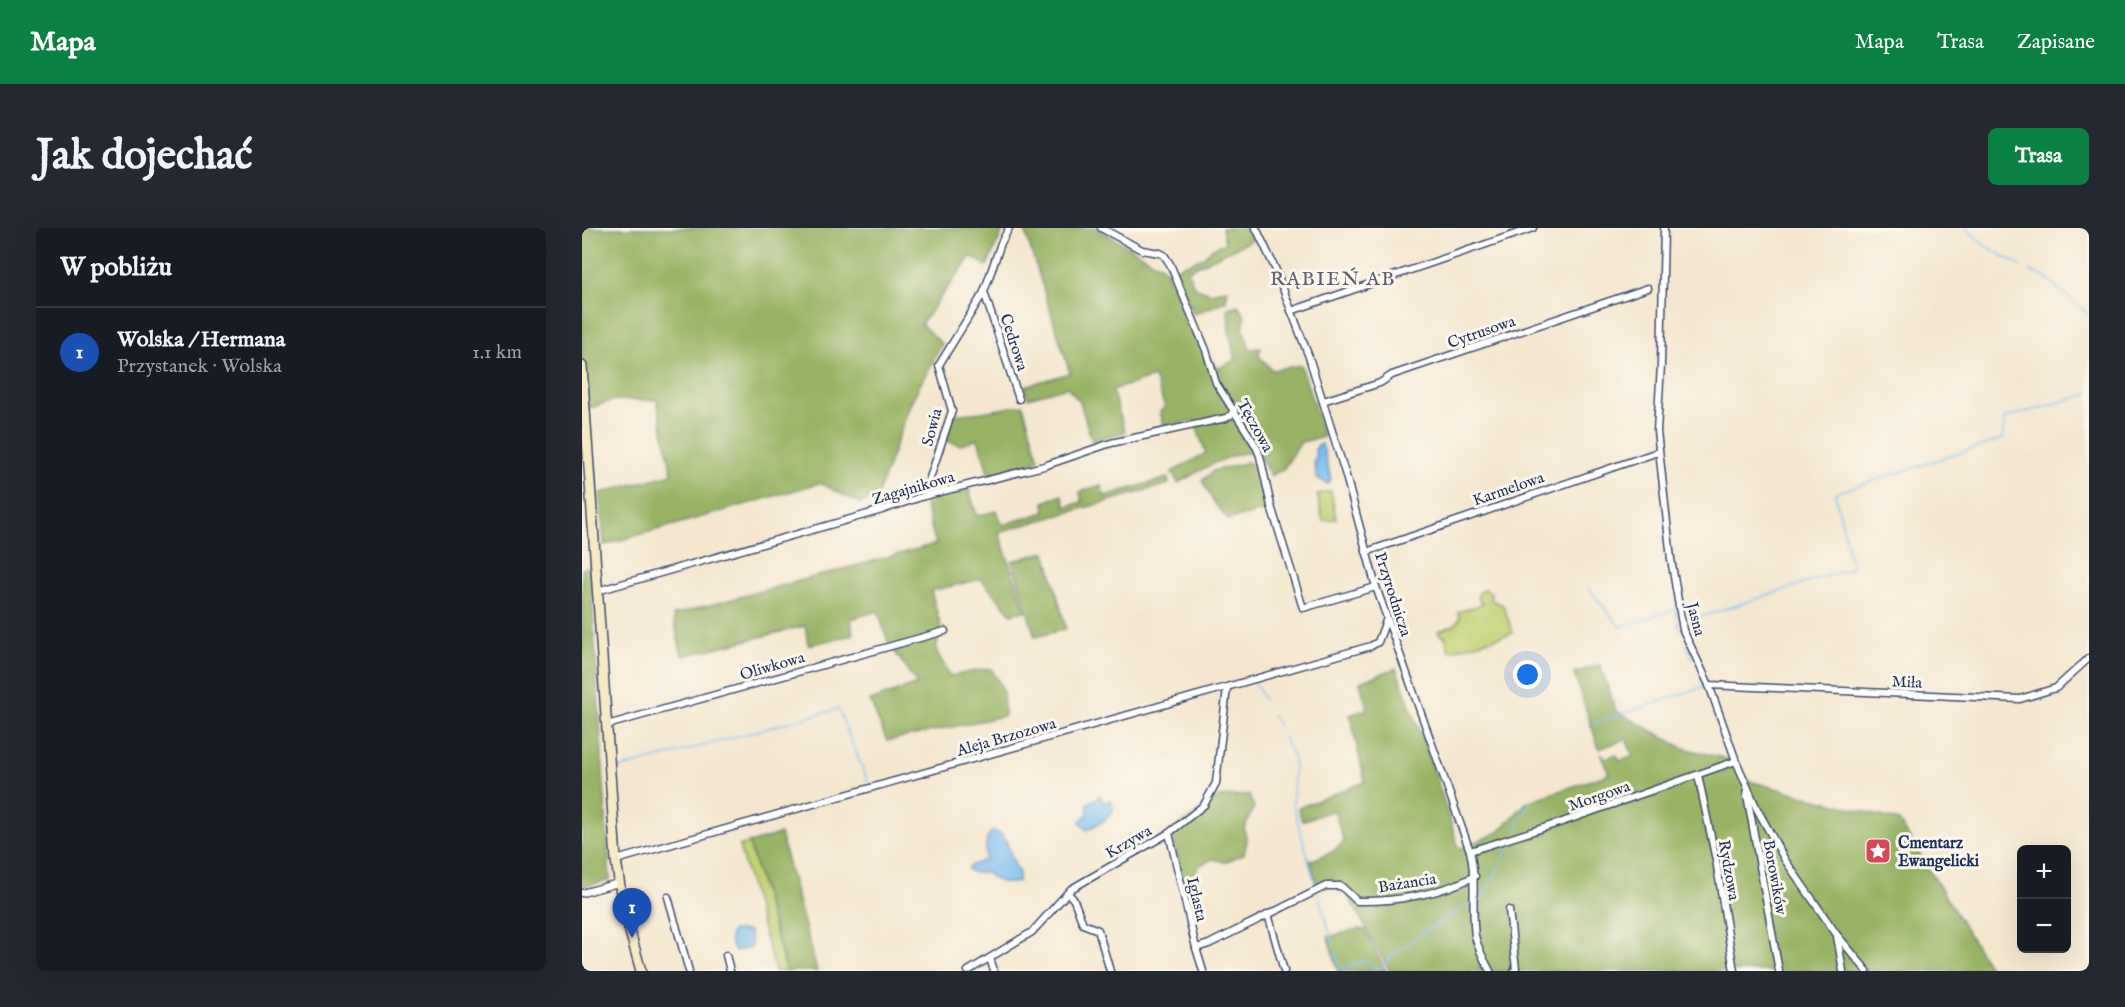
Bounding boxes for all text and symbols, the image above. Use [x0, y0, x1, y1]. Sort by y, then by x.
text: Mapa [30, 25, 96, 60]
text: Mapa [1855, 29, 1904, 56]
text: Trasa [1937, 29, 1984, 56]
text: Zapisane [2017, 29, 2095, 56]
button: Trasa [1988, 128, 2089, 185]
text: Jak dojechać [36, 130, 253, 183]
text: W pobliżu [60, 251, 172, 284]
district label: RĄBIEŃ AB [1270, 267, 1396, 292]
street label: Cedrowa [994, 311, 1032, 374]
street label: Cytrusowa [1445, 312, 1518, 354]
text: Wolska / Hermana [117, 326, 285, 354]
text: 1 [76, 340, 83, 365]
text: 1.1 km [472, 340, 522, 365]
text: Przystanek · Wolska [117, 354, 282, 379]
street label: Tęczowa [1232, 396, 1277, 456]
street label: Sowia [918, 406, 948, 449]
street label: Zagajnikowa [870, 468, 957, 510]
street label: Karmelowa [1470, 468, 1547, 511]
street label: Przyrodnicza [1369, 550, 1415, 639]
street label: Jasna [1680, 599, 1709, 639]
street label: Oliwkowa [738, 648, 807, 686]
your location [1513, 660, 1542, 689]
street label: Miła [1891, 672, 1923, 694]
street label: Aleja Brzozowa [954, 714, 1059, 762]
street label: Morgowa [1566, 777, 1633, 817]
street label: Krzywa [1102, 821, 1156, 864]
place label: Cmentarz Ewangelicki [1898, 834, 1980, 872]
place icon: Cmentarz Ewangelicki [1863, 836, 1893, 866]
street label: Borowików [1758, 838, 1791, 917]
street label: Rydzowa [1713, 839, 1743, 902]
map controls [2017, 845, 2071, 953]
button: + [2017, 845, 2071, 899]
street label: Bażancia [1377, 870, 1438, 898]
street label: Iglasta [1181, 875, 1211, 924]
pin: 1 [613, 888, 652, 938]
button: − [2017, 899, 2071, 953]

